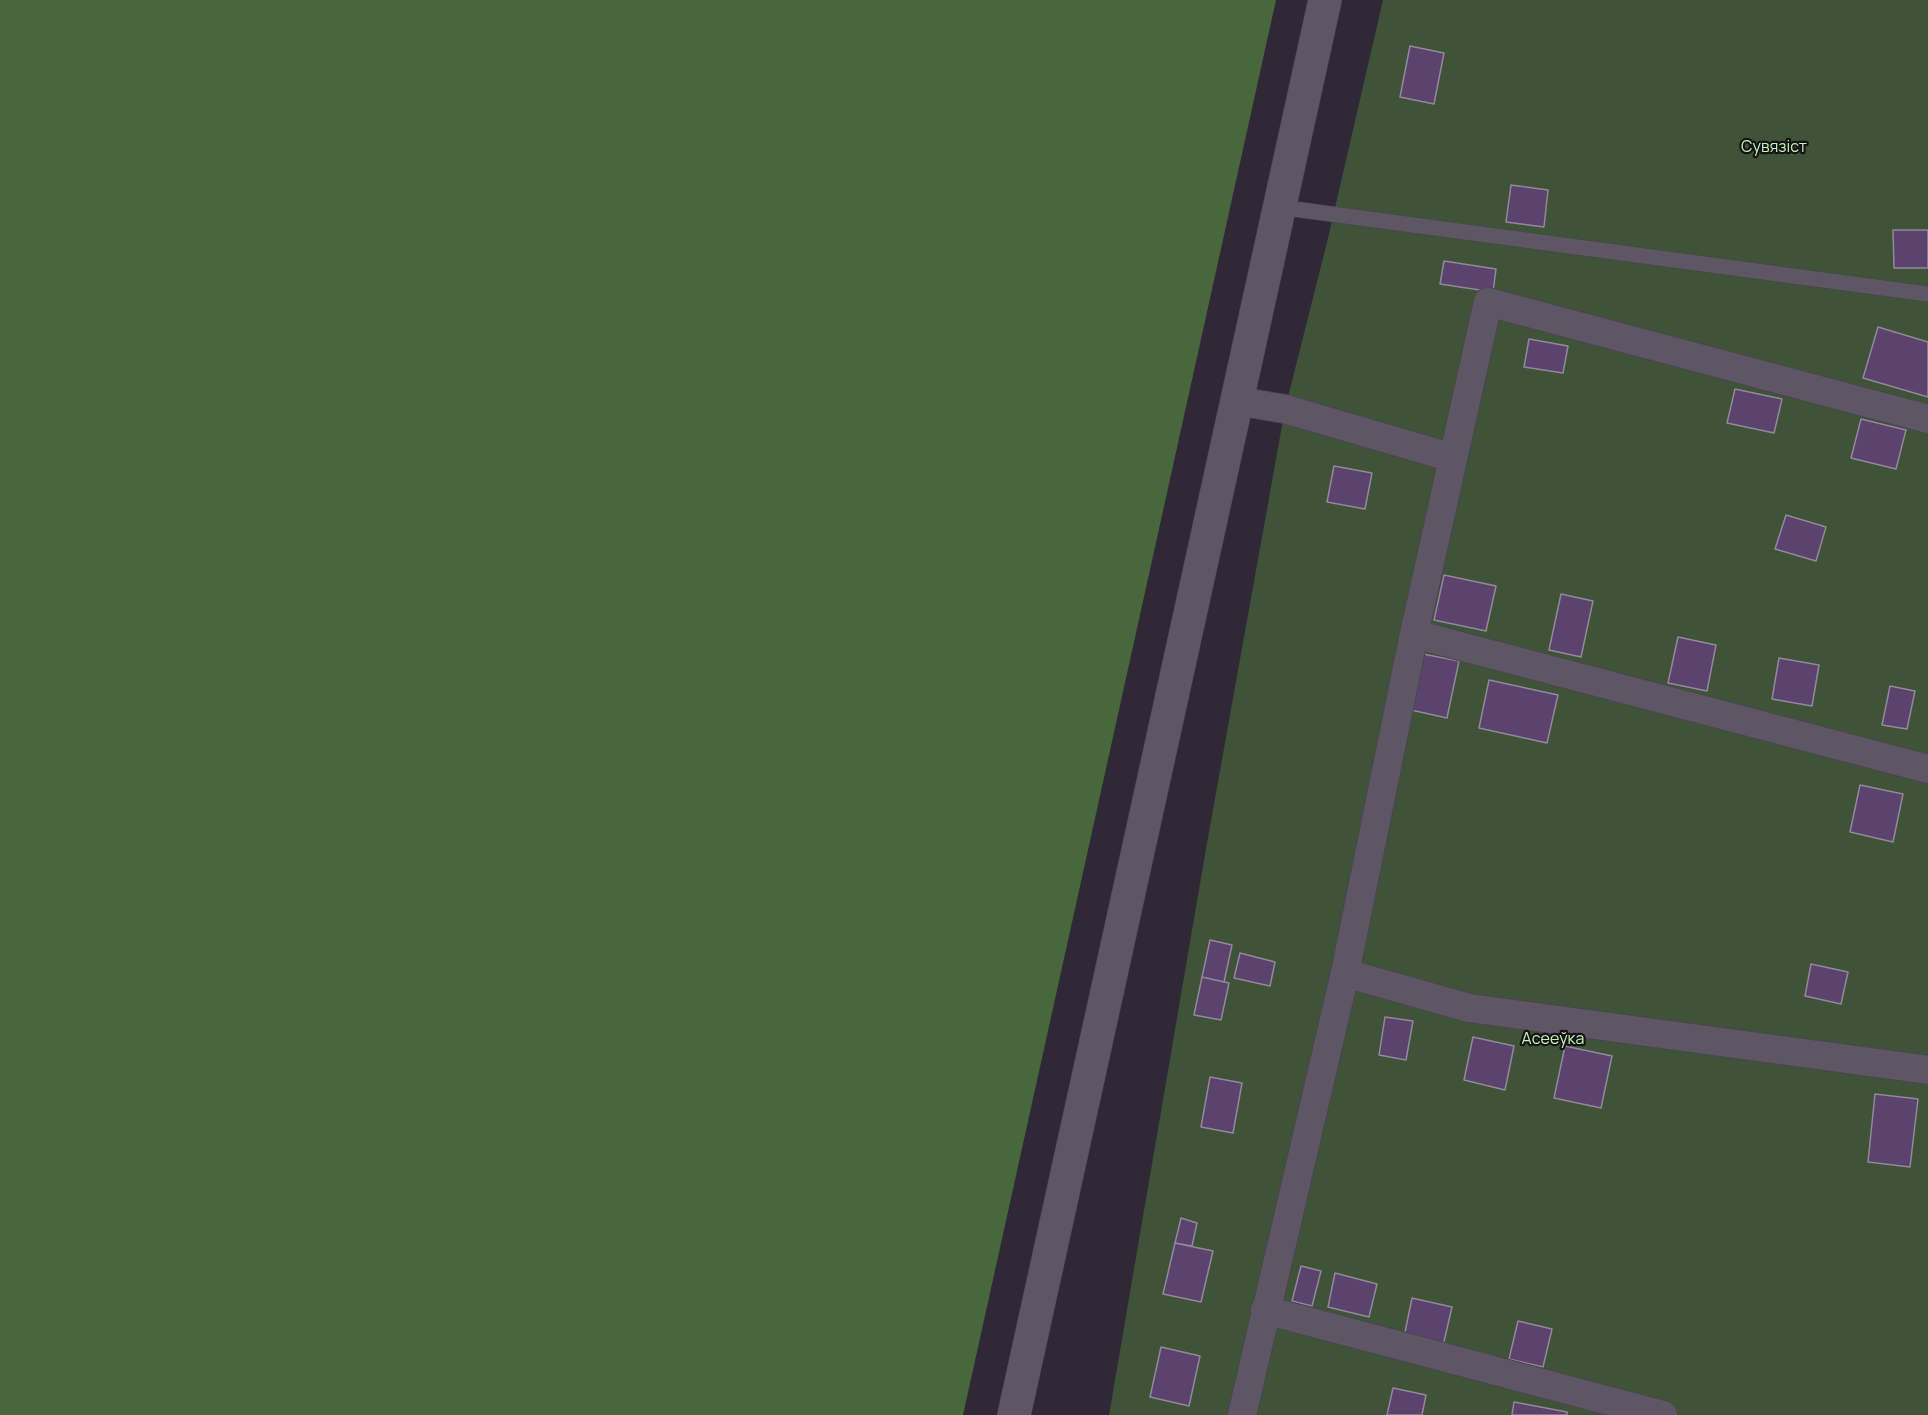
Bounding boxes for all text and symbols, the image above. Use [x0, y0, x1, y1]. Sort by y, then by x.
park label: Сувязіст [1741, 138, 1807, 158]
park label: Асееўка [1522, 1030, 1584, 1050]

